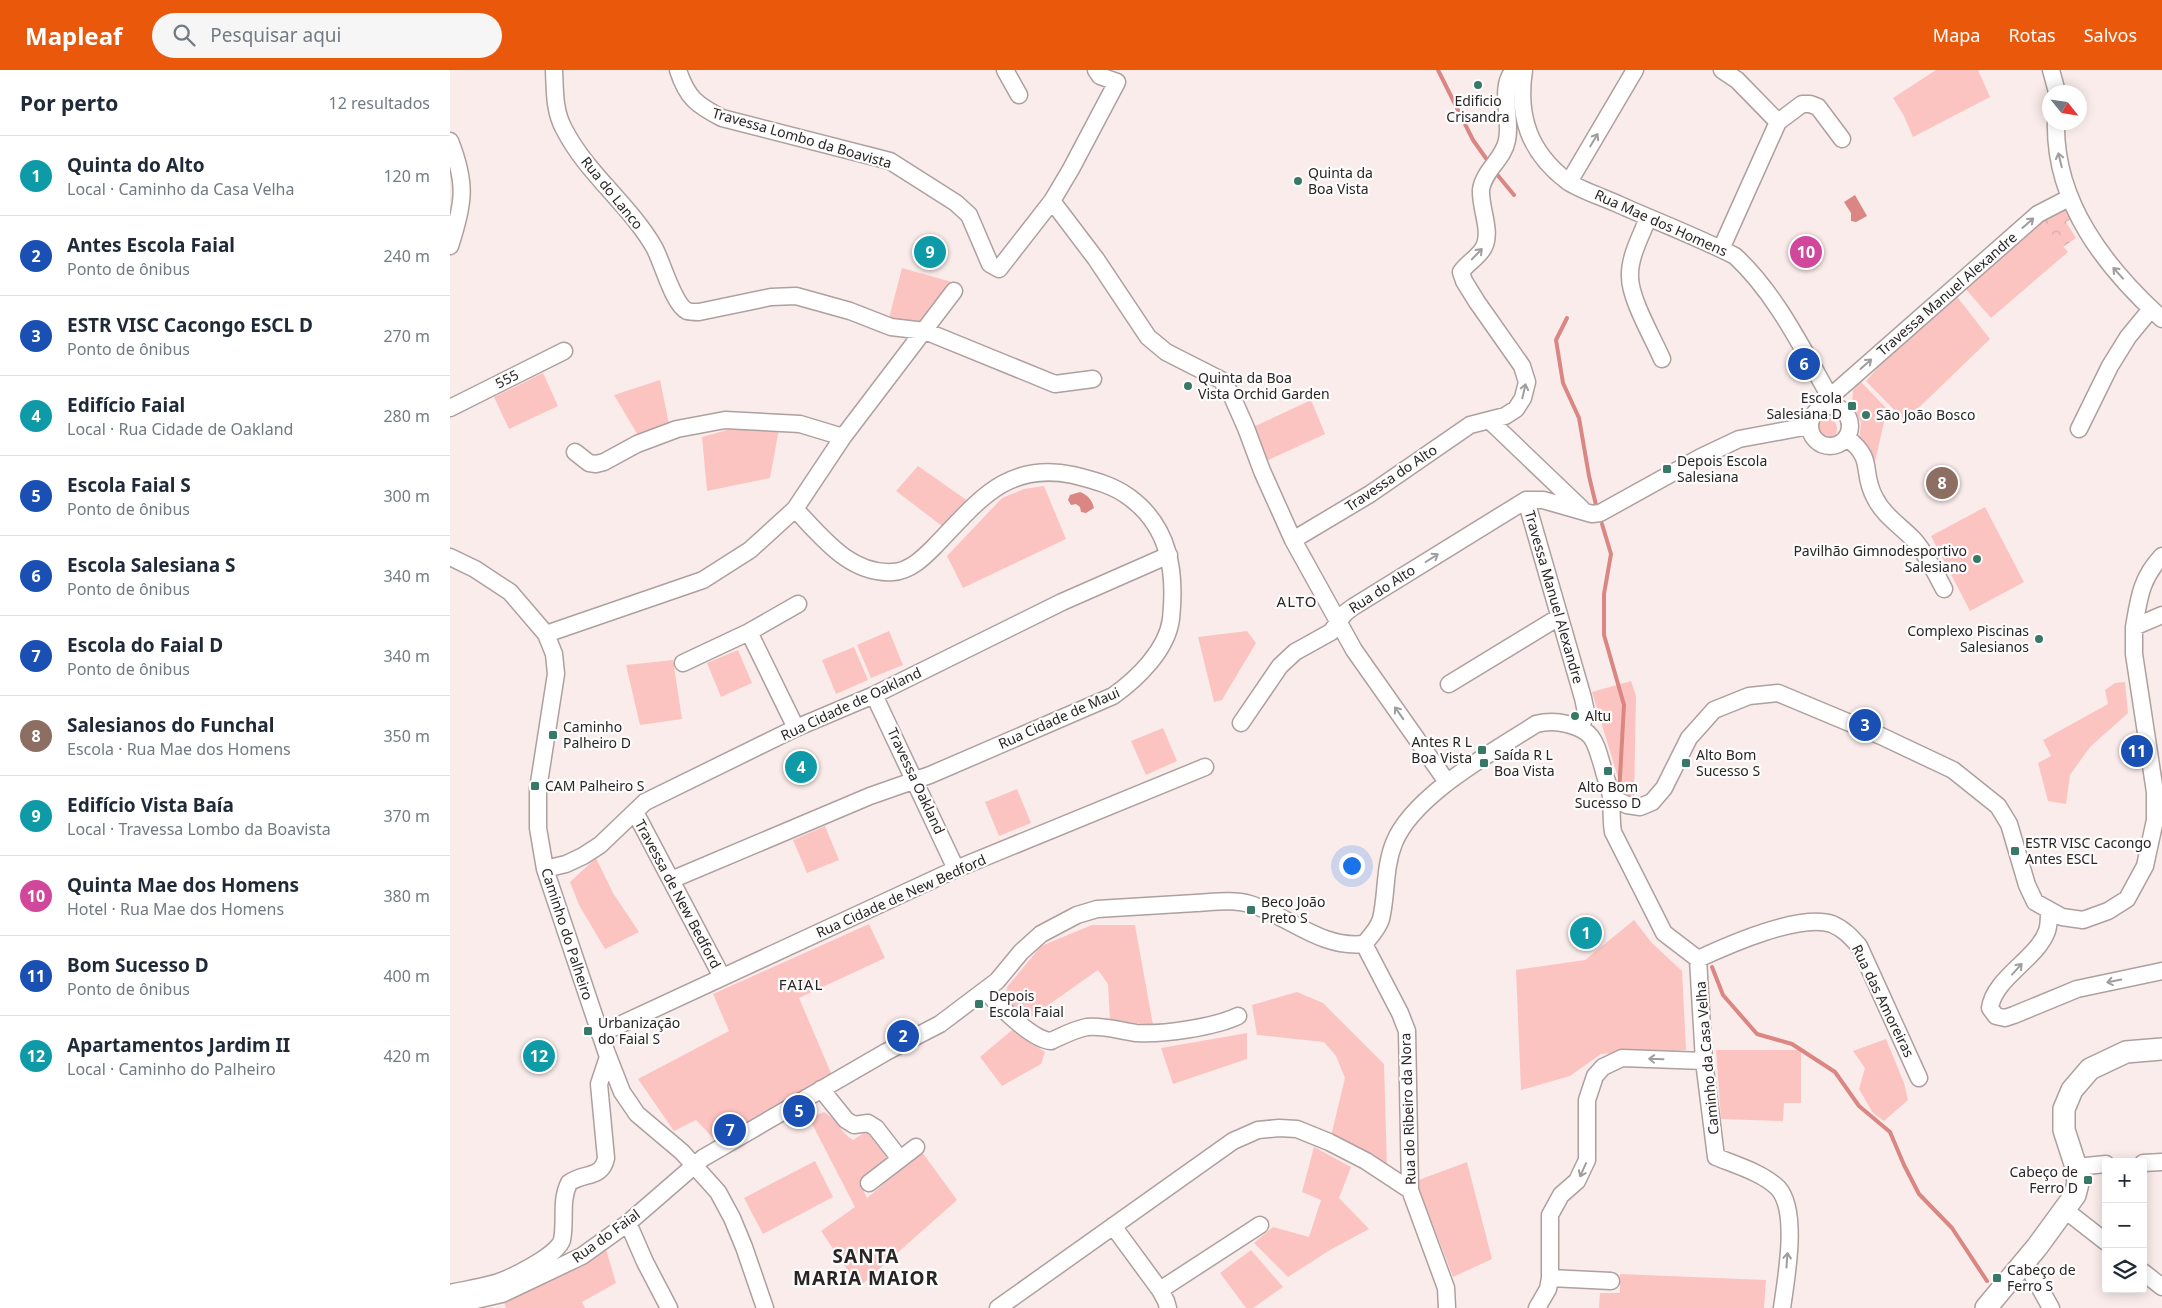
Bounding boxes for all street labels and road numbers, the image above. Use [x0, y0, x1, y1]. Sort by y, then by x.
street label: Travessa Lombo da Boavista [710, 103, 894, 172]
street label: Rua do Lanco [577, 152, 648, 233]
street label: Rua Mae dos Homens [1592, 185, 1731, 261]
street label: Travessa Manuel Alexandre [1873, 228, 2021, 360]
street label: 555 [492, 365, 522, 392]
street label: Travessa do Alto [1341, 440, 1440, 515]
street label: Travessa Manuel Alexandre [1521, 508, 1588, 686]
street label: Rua do Alto [1345, 560, 1419, 617]
street label: Rua Cidade de Oakland [777, 663, 924, 745]
street label: Rua Cidade de Maui [995, 682, 1122, 753]
street label: Travessa Oakland [883, 724, 949, 837]
street label: Travessa de New Bedford [631, 816, 726, 972]
street label: Rua Cidade de New Bedford [813, 849, 989, 942]
street label: Caminho do Palheiro [537, 865, 598, 1002]
street label: Rua das Amoreiras [1848, 941, 1919, 1061]
street label: Caminho da Casa Velha [1690, 981, 1723, 1136]
street label: Rua do Ribeiro da Nora [1395, 1033, 1420, 1185]
street label: Rua do Faial [568, 1204, 644, 1267]

